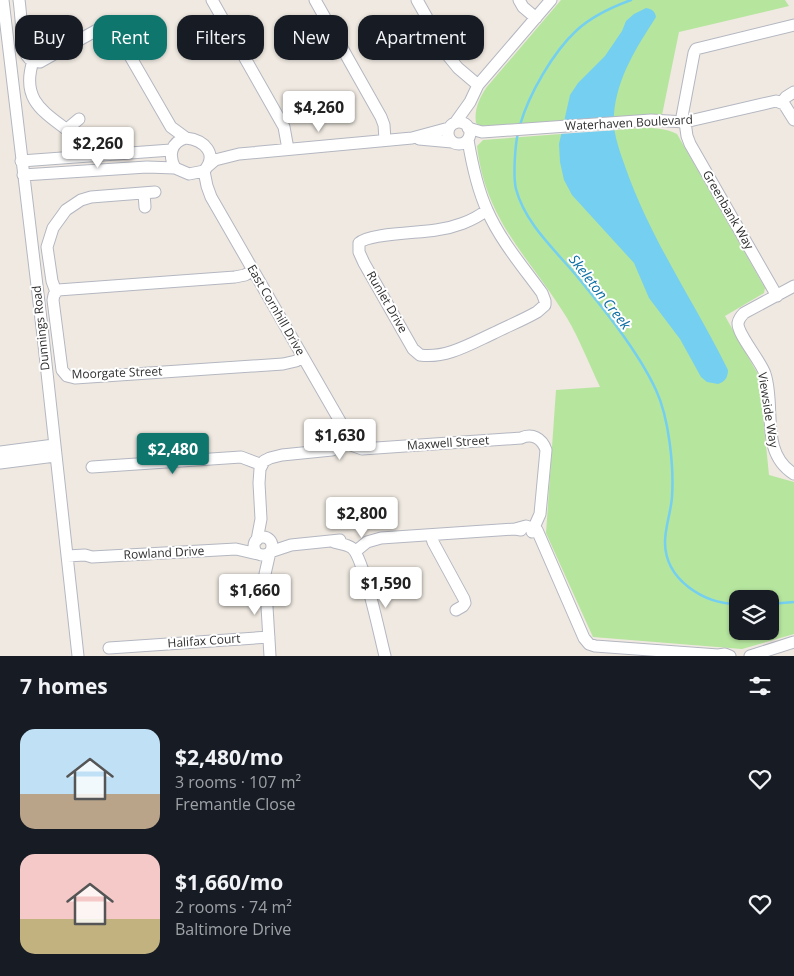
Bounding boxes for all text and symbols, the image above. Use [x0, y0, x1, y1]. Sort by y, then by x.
chip: Buy [15, 15, 83, 60]
chip: Rent [93, 15, 167, 60]
chip: Filters [177, 15, 264, 60]
chip: New [274, 15, 348, 60]
chip: Apartment [358, 15, 484, 60]
pin: $4,260 [278, 90, 360, 133]
text: $4,260 [294, 96, 344, 118]
street label: Waterhaven Boulevard [565, 111, 693, 134]
pin: $2,260 [57, 126, 139, 169]
text: $2,260 [73, 132, 123, 154]
street label: Greenbank Way [699, 167, 759, 253]
water label: Skeleton Creek [565, 250, 636, 334]
street label: East Cornhill Drive [243, 261, 310, 359]
street label: Runlet Drive [363, 268, 412, 336]
street label: Dunnings Road [28, 285, 53, 371]
street label: Moorgate Street [71, 362, 163, 383]
street label: Viewside Way [754, 371, 783, 450]
pin: $1,630 [299, 418, 381, 461]
text: $1,630 [315, 424, 365, 446]
street label: Maxwell Street [406, 431, 490, 454]
pin: $2,480 [132, 432, 214, 475]
text: $2,480 [148, 438, 198, 460]
pin: $2,800 [321, 496, 403, 539]
text: $2,800 [337, 502, 387, 524]
street label: Rowland Drive [123, 542, 205, 563]
pin: $1,590 [345, 566, 427, 609]
text: $1,590 [361, 572, 411, 594]
pin: $1,660 [214, 574, 296, 616]
text: $1,660 [230, 579, 280, 601]
map controls [729, 590, 779, 640]
button: layers [729, 590, 779, 640]
street label: Halifax Court [167, 629, 241, 652]
text: 7 homes [20, 672, 108, 700]
icon: filters [746, 672, 774, 700]
text: $2,480/mo [175, 743, 283, 771]
icon: home [60, 749, 120, 809]
icon: heart [746, 765, 774, 793]
text: 3 rooms · 107 m² [175, 771, 301, 793]
text: Fremantle Close [175, 793, 296, 815]
text: $1,660/mo [175, 868, 283, 896]
icon: home [60, 874, 120, 934]
icon: heart [746, 890, 774, 918]
text: 2 rooms · 74 m² [175, 896, 292, 918]
text: Baltimore Drive [175, 918, 291, 940]

